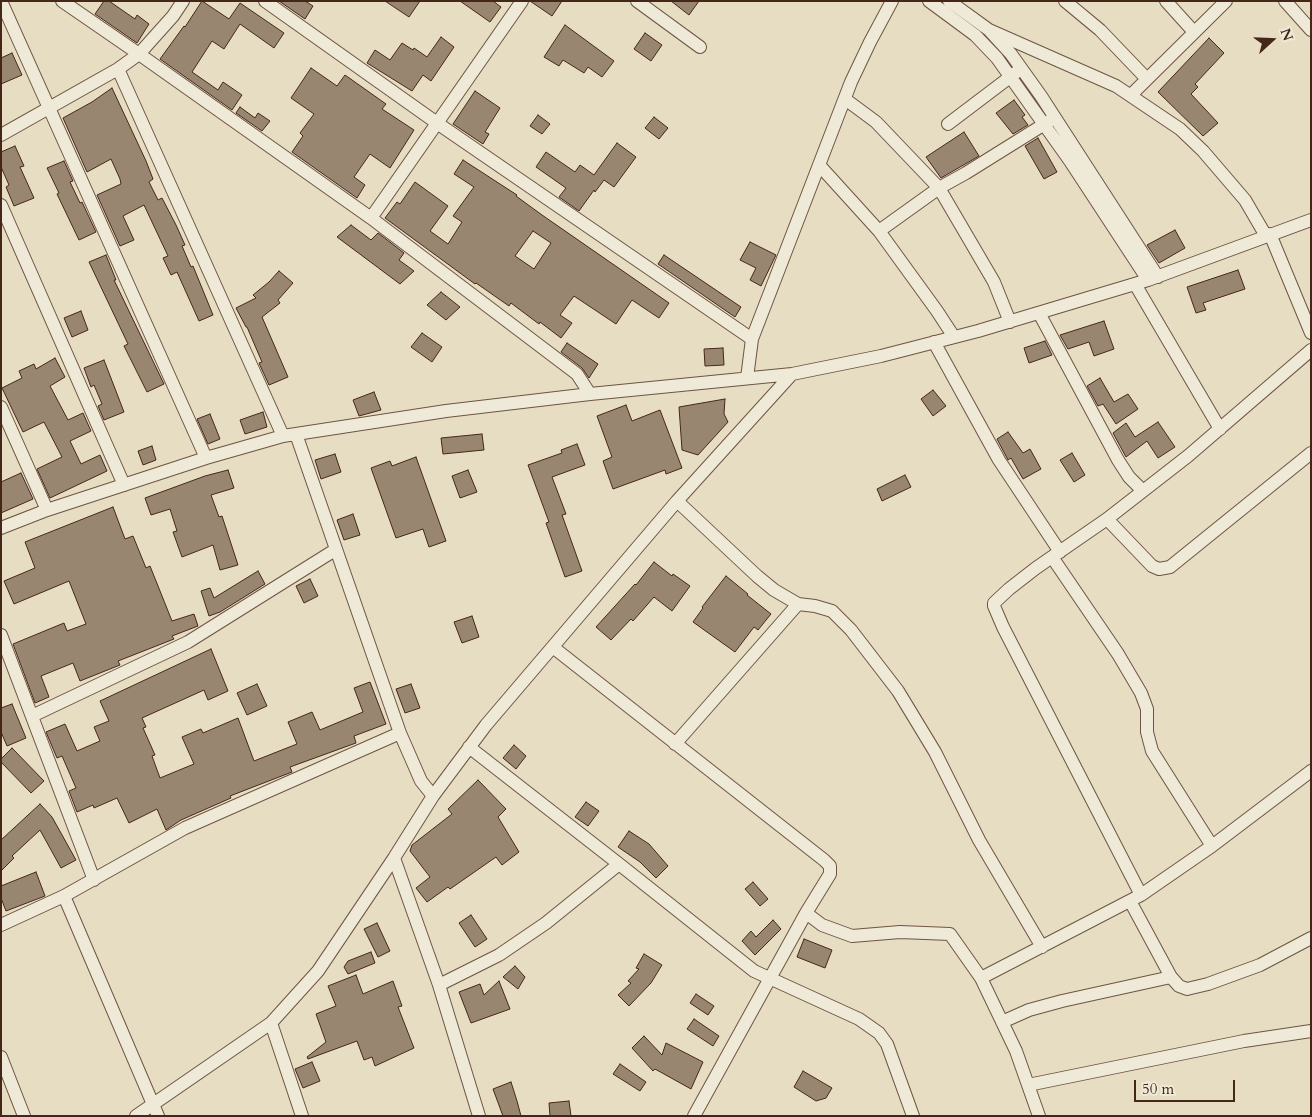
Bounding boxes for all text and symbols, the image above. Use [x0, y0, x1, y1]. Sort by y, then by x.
north arrow [1247, 15, 1297, 65]
text: N [1276, 26, 1298, 44]
scale bar [1137, 1070, 1238, 1102]
text: 50 m [1142, 1079, 1174, 1099]

